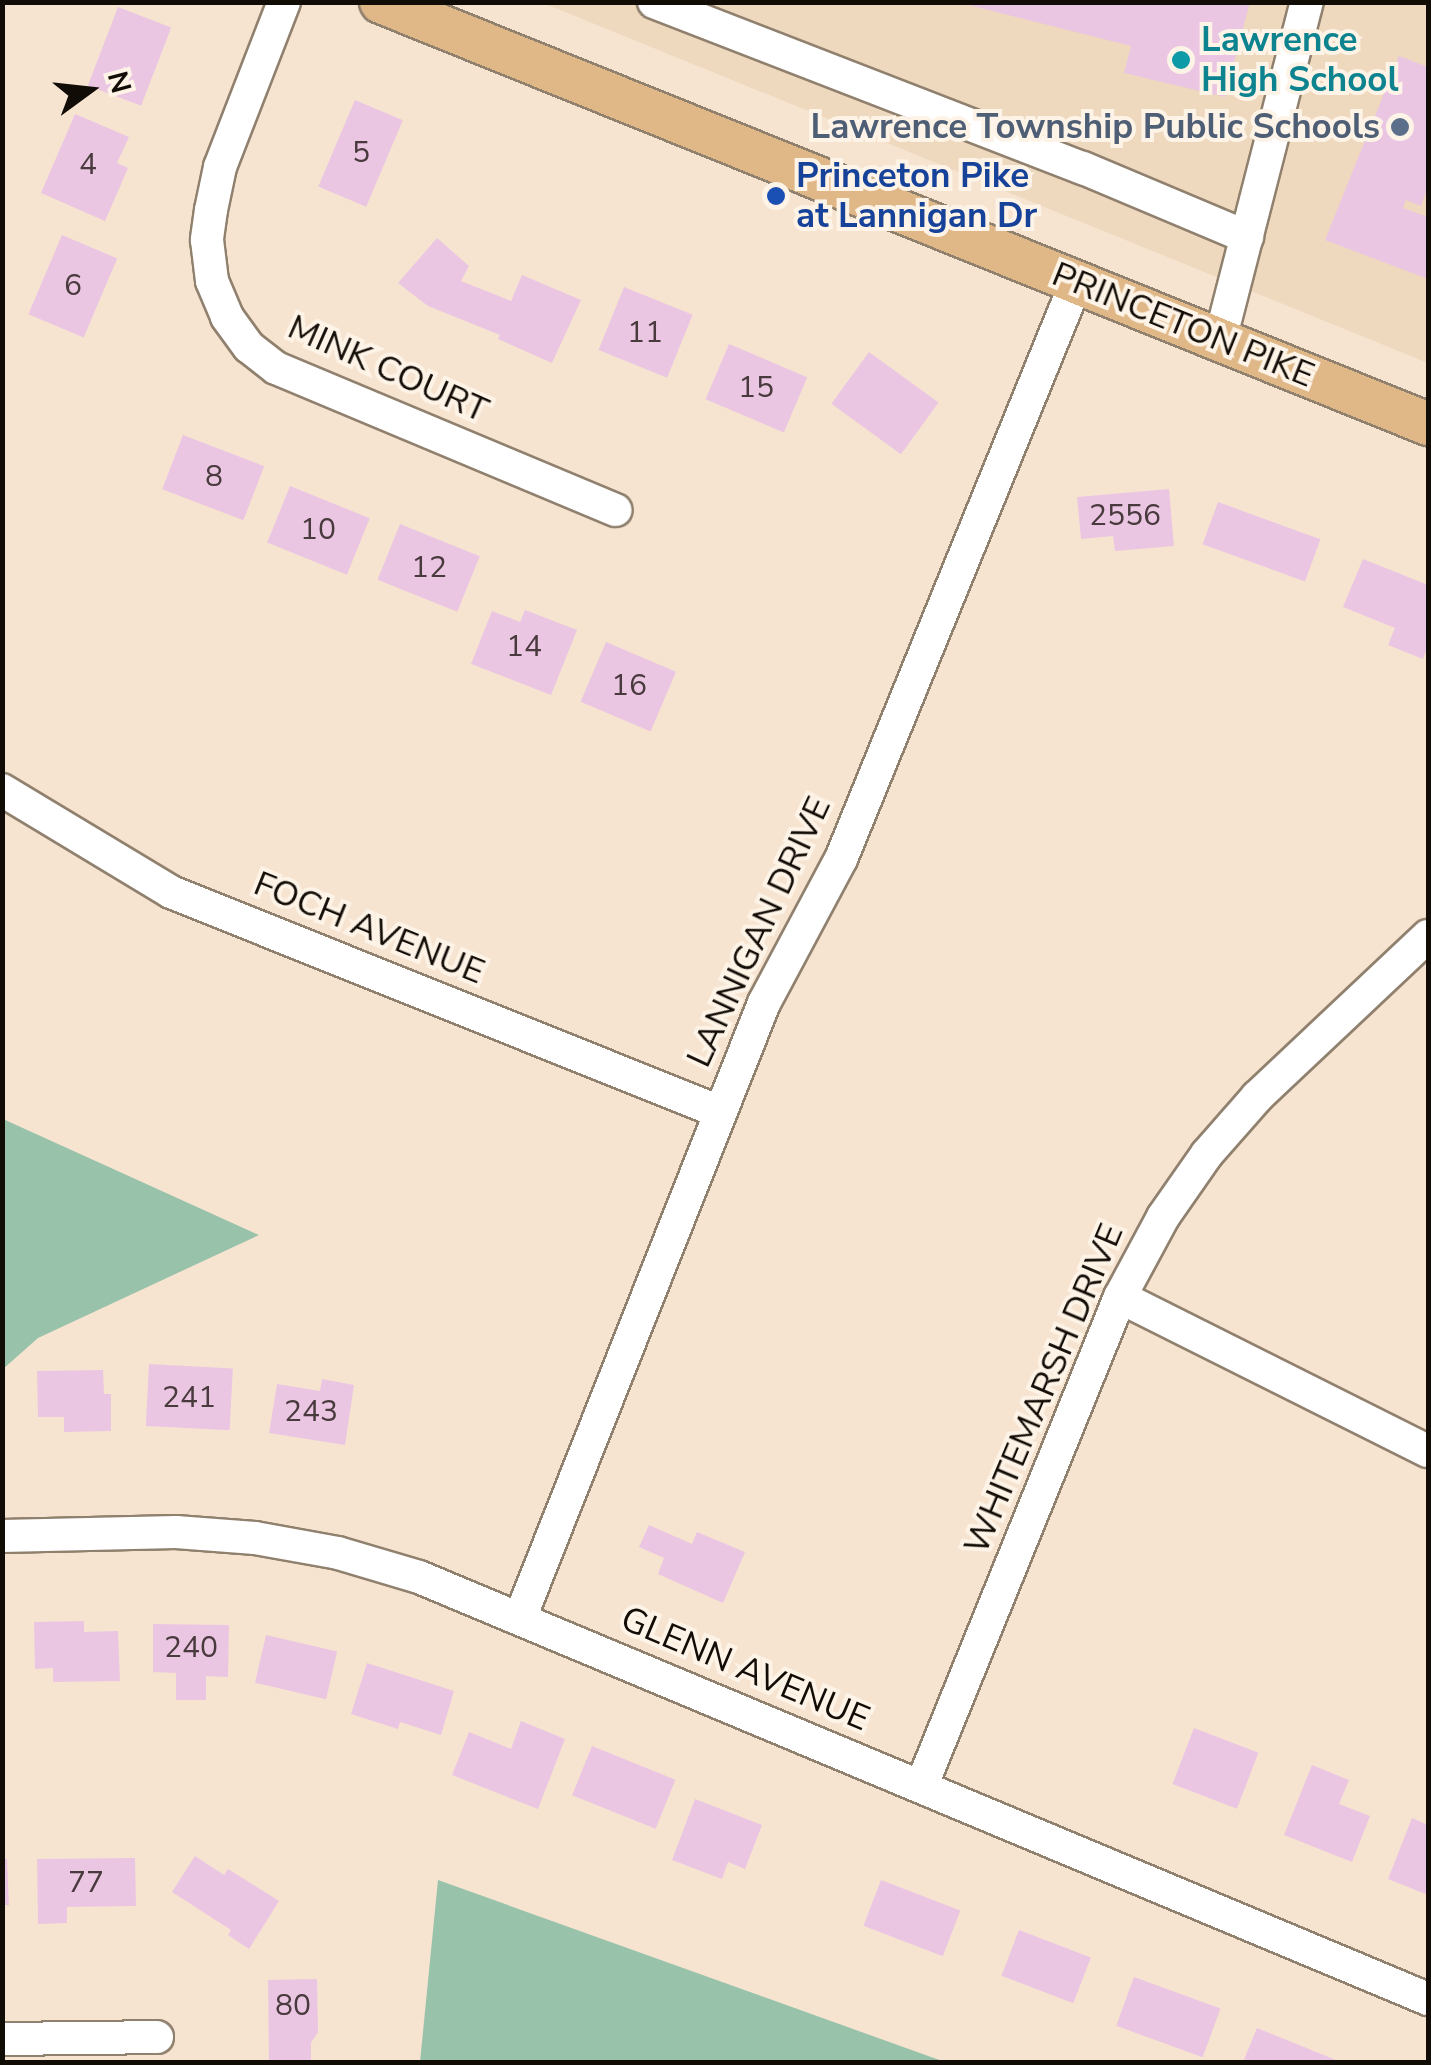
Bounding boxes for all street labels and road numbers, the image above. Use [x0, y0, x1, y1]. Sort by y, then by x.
street label: PRINCETON PIKE [1046, 253, 1320, 397]
street label: MINK COURT [281, 306, 495, 432]
street label: LANNIGAN DRIVE [678, 790, 840, 1074]
street label: FOCH AVENUE [248, 863, 490, 993]
street label: WHITEMARSH DRIVE [955, 1218, 1133, 1560]
street label: GLENN AVENUE [615, 1598, 875, 1740]

